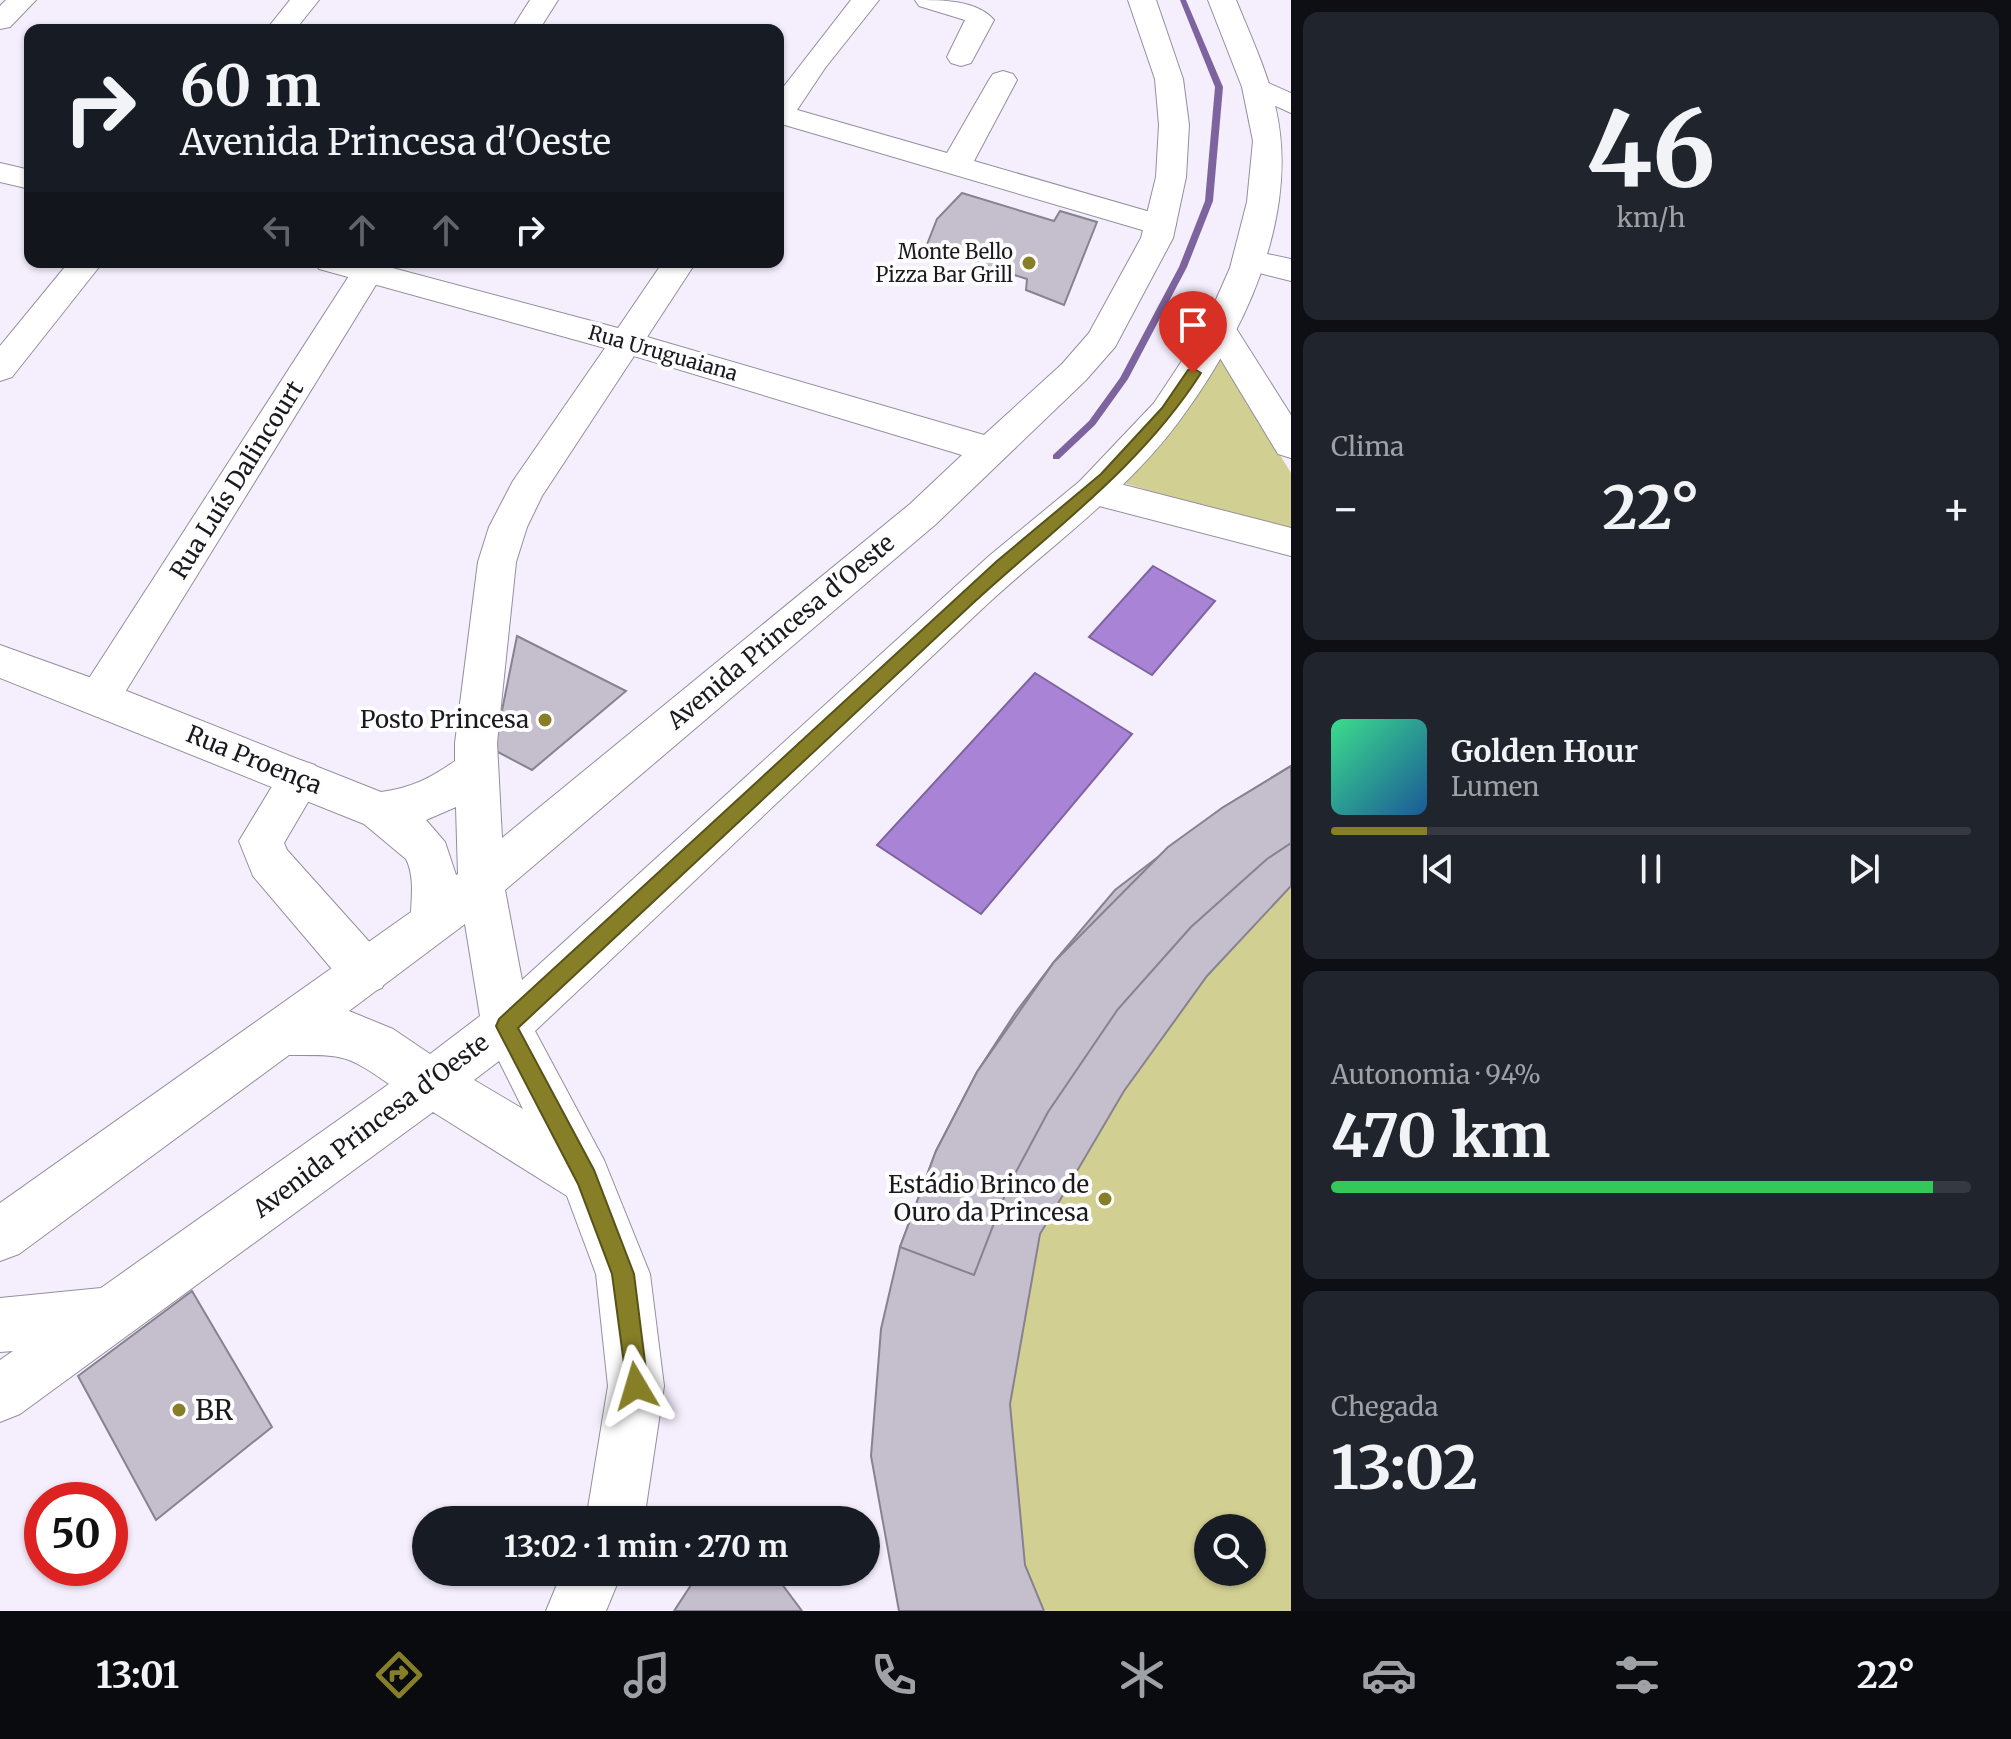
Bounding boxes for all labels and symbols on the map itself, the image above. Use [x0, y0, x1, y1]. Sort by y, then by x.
place label: Monte Bello Pizza Bar Grill [876, 239, 1013, 287]
marker: Monte Bello Pizza Bar Grill [1020, 254, 1038, 272]
pin [1159, 291, 1227, 373]
street label: Rua Uruguaiana [586, 319, 741, 386]
street label: Rua Luís Dalincourt [163, 374, 310, 585]
street label: Avenida Princesa d'Oeste [660, 527, 901, 736]
place label: Posto Princesa [360, 704, 529, 735]
marker: Posto Princesa [536, 711, 554, 729]
street label: Rua Proença [182, 718, 327, 801]
street label: Avenida Princesa d'Oeste [246, 1027, 495, 1225]
place label: Estádio Brinco de Ouro da Princesa [888, 1169, 1089, 1228]
marker: Estádio Brinco de Ouro da Princesa [1096, 1190, 1114, 1208]
position arrow [594, 1344, 678, 1428]
place label: BR [195, 1392, 233, 1428]
marker: BR [170, 1401, 188, 1419]
speed limit sign: 50 [24, 1482, 128, 1586]

